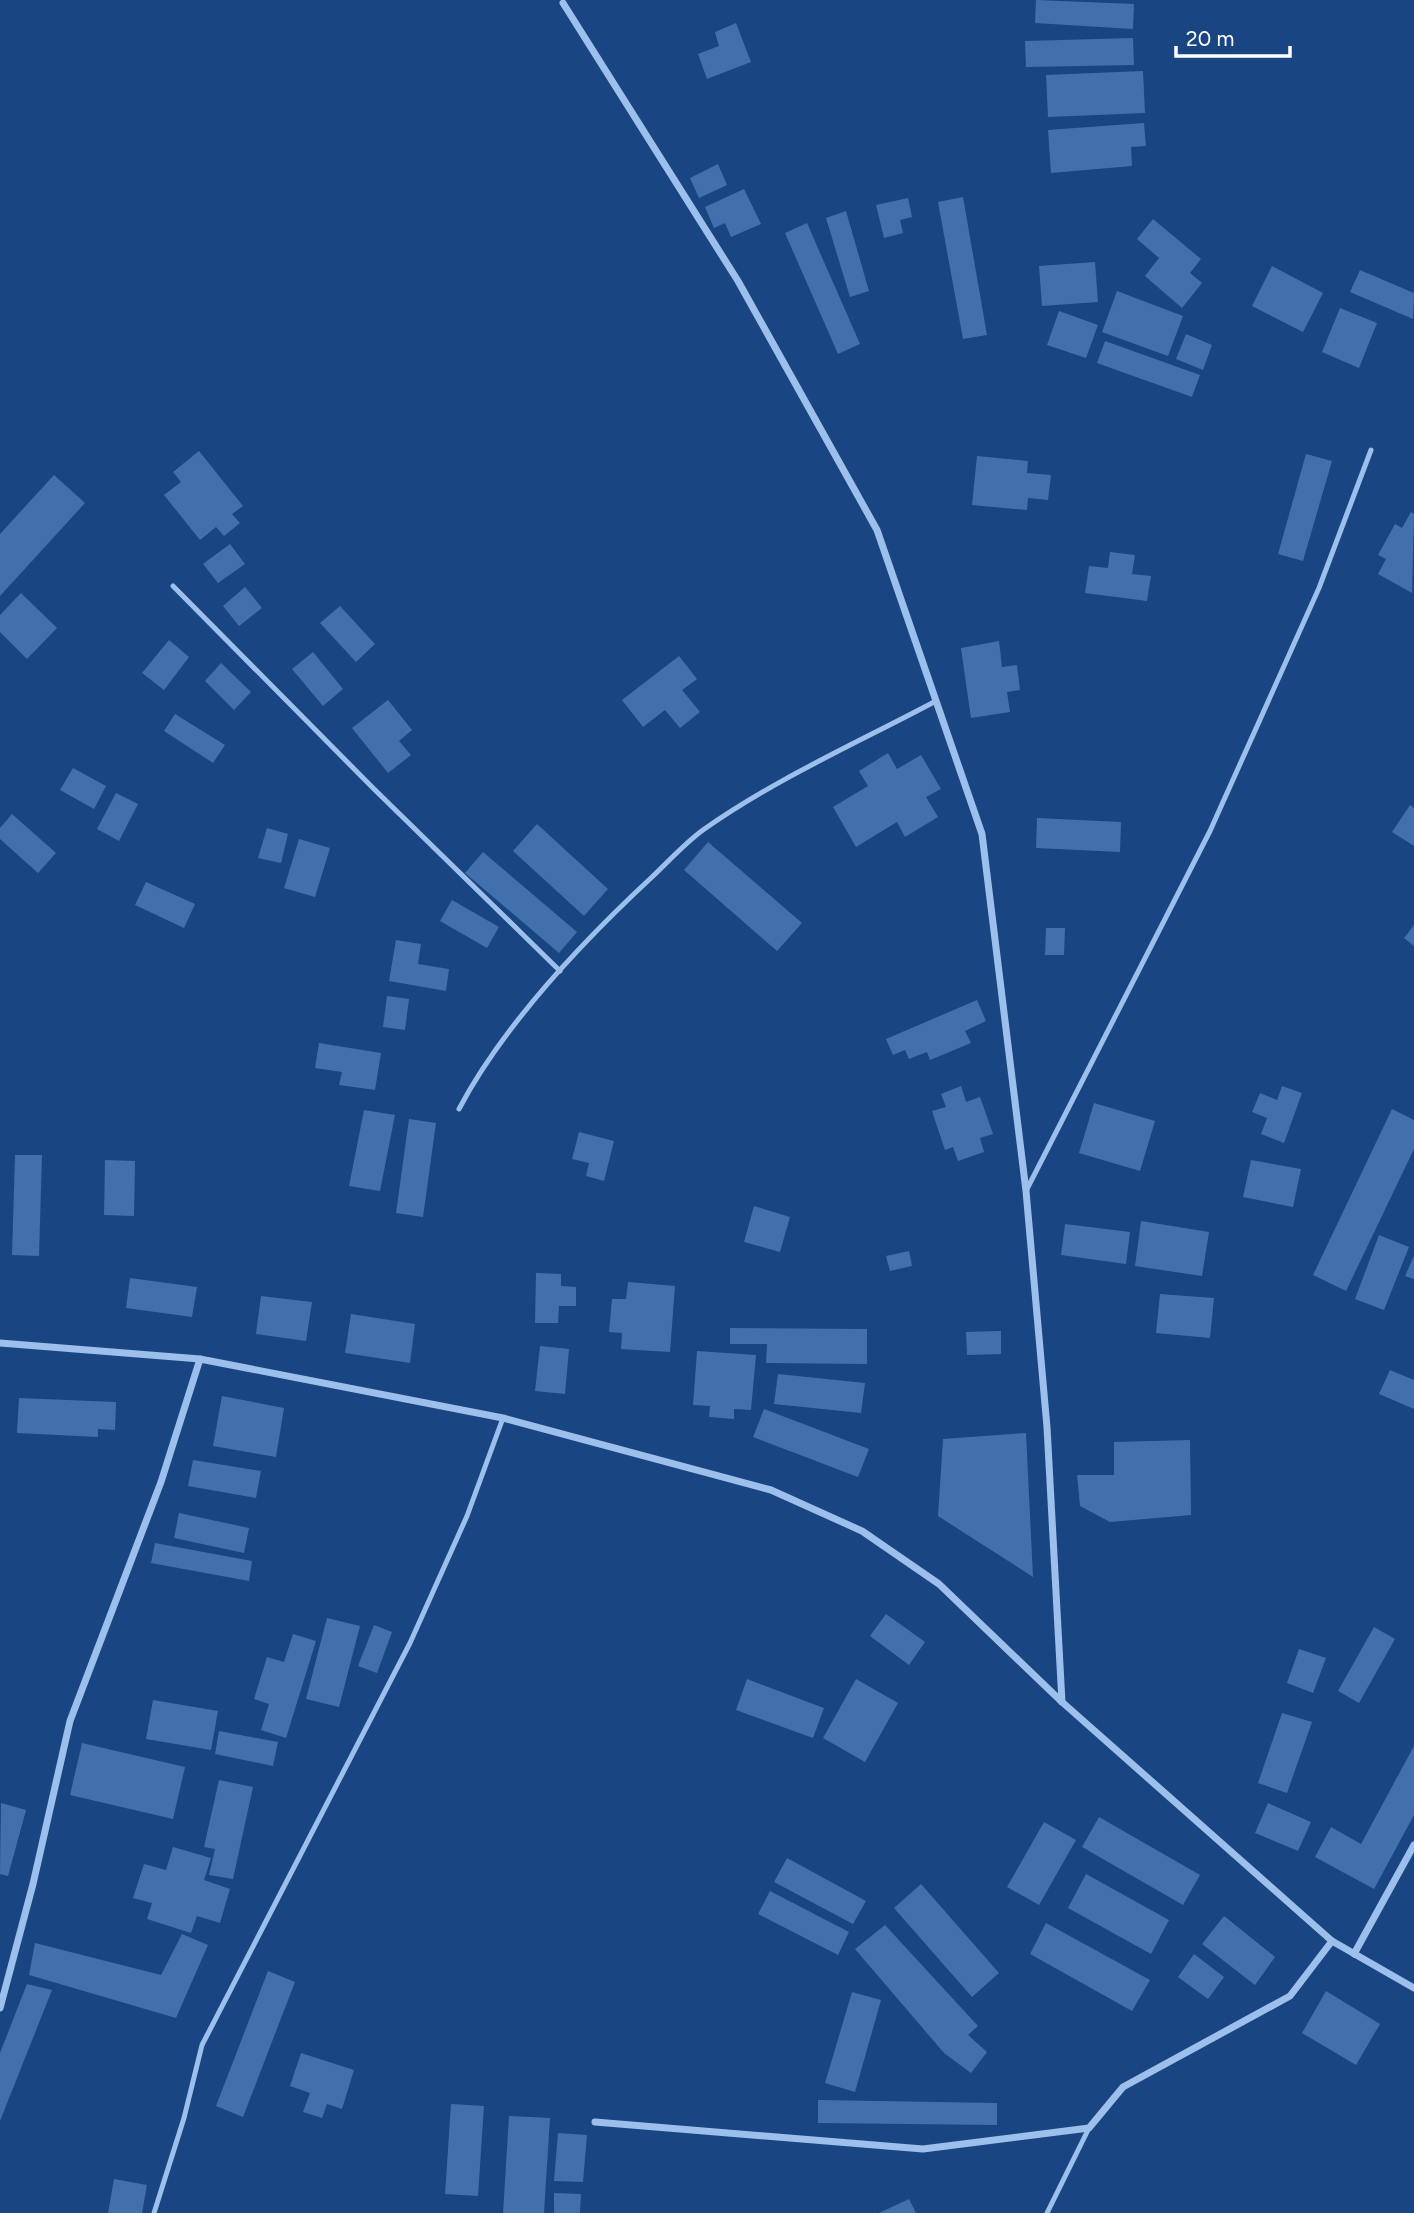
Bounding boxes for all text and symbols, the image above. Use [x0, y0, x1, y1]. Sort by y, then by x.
scale bar [1176, 14, 1290, 58]
text: 20 m [1186, 26, 1234, 51]

